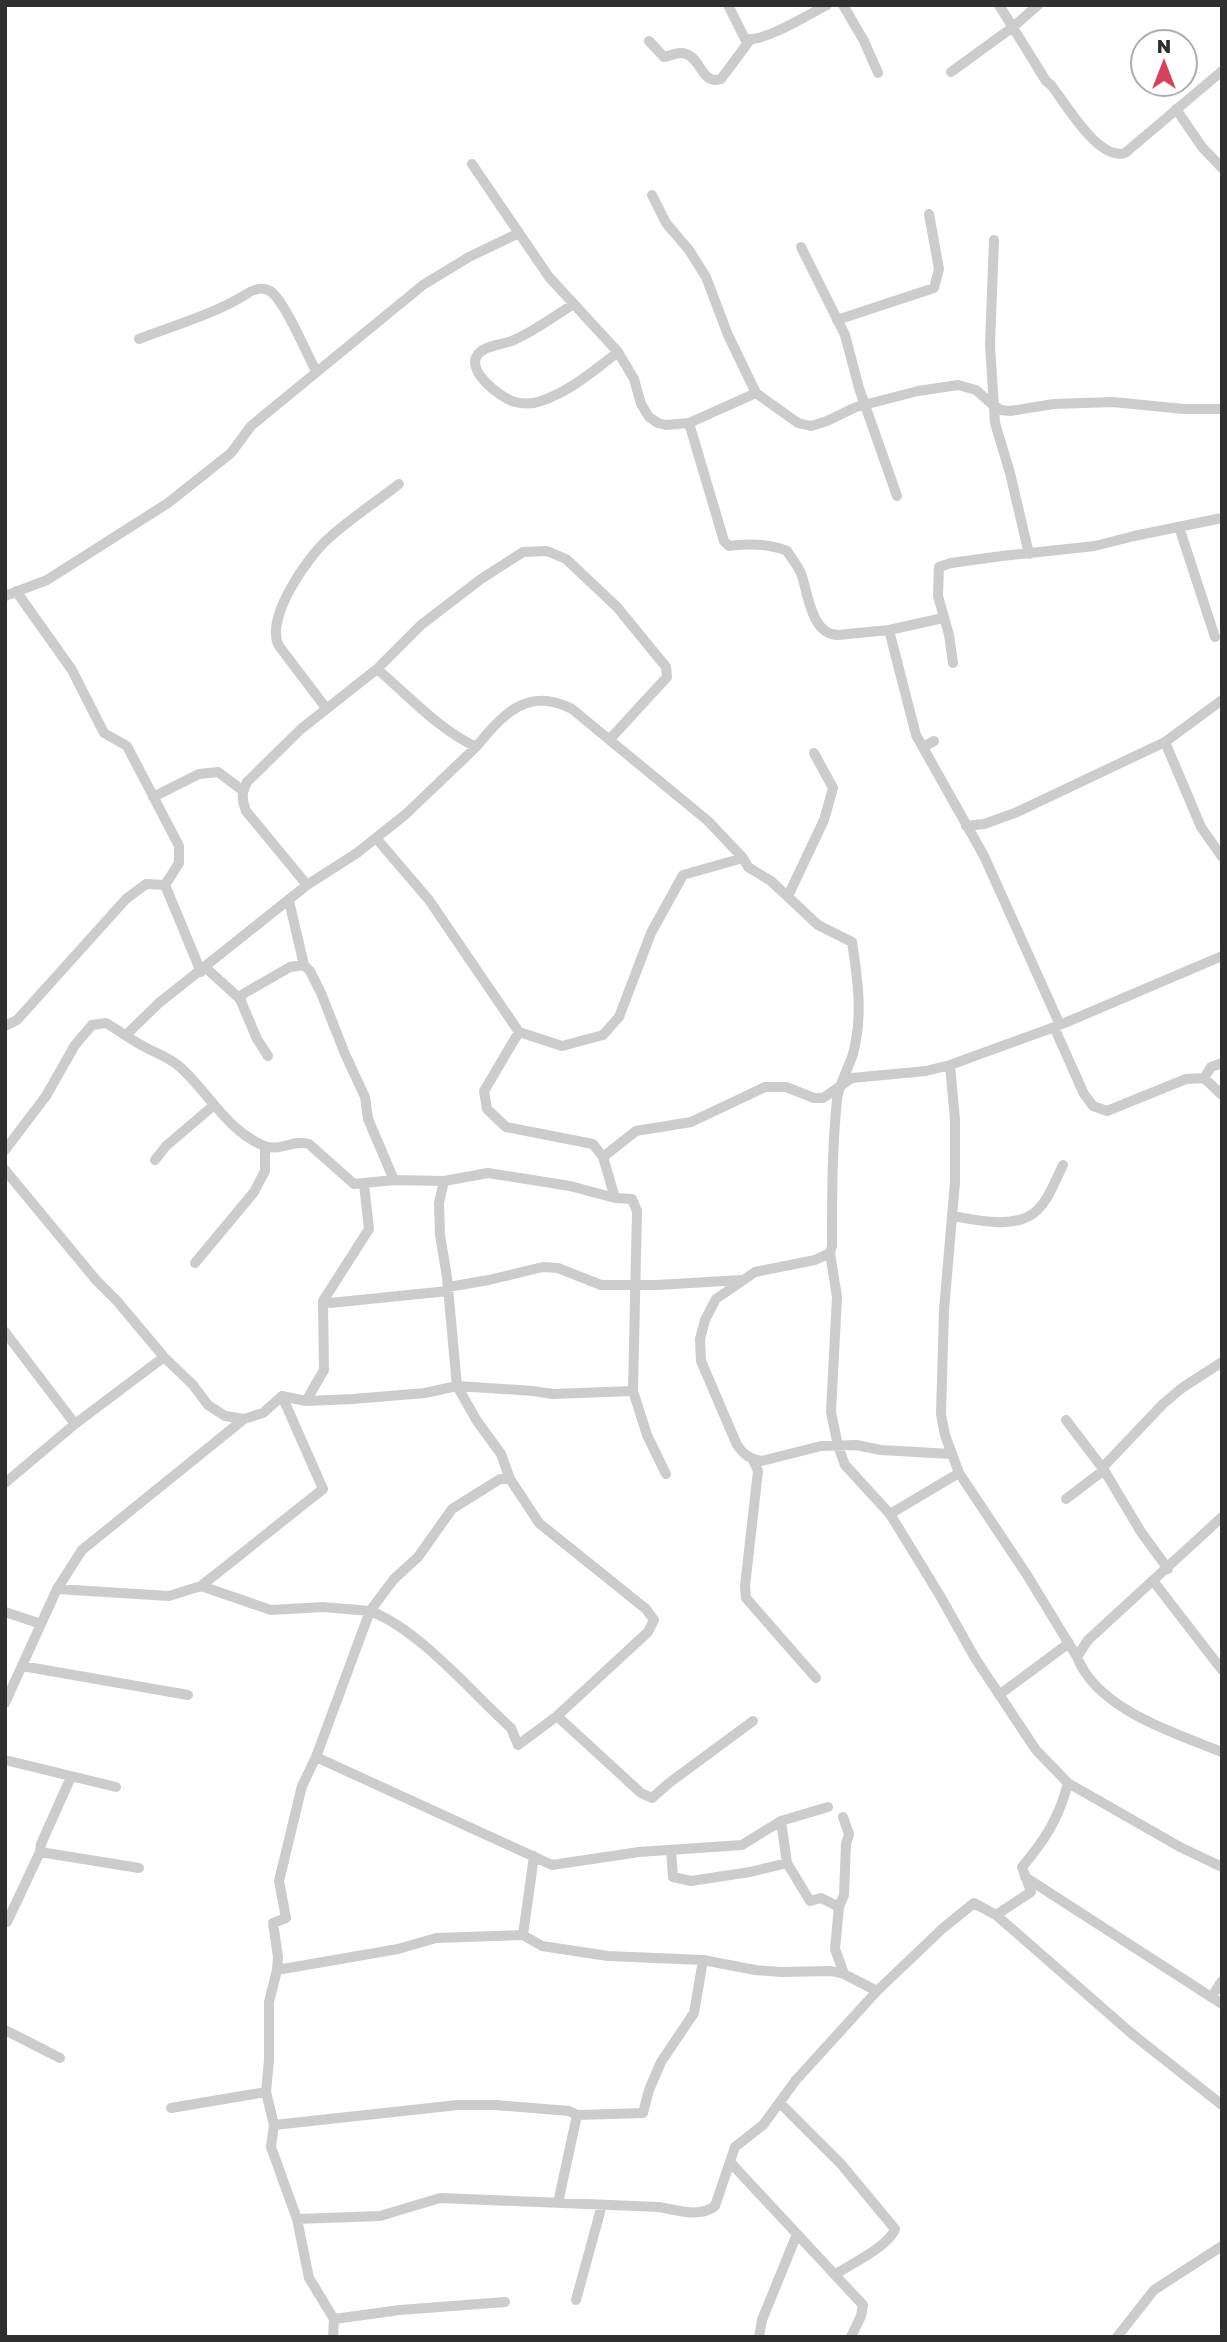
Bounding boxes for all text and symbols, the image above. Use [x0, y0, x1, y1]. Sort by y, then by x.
north arrow [1129, 28, 1199, 98]
text: N [1157, 34, 1171, 57]

